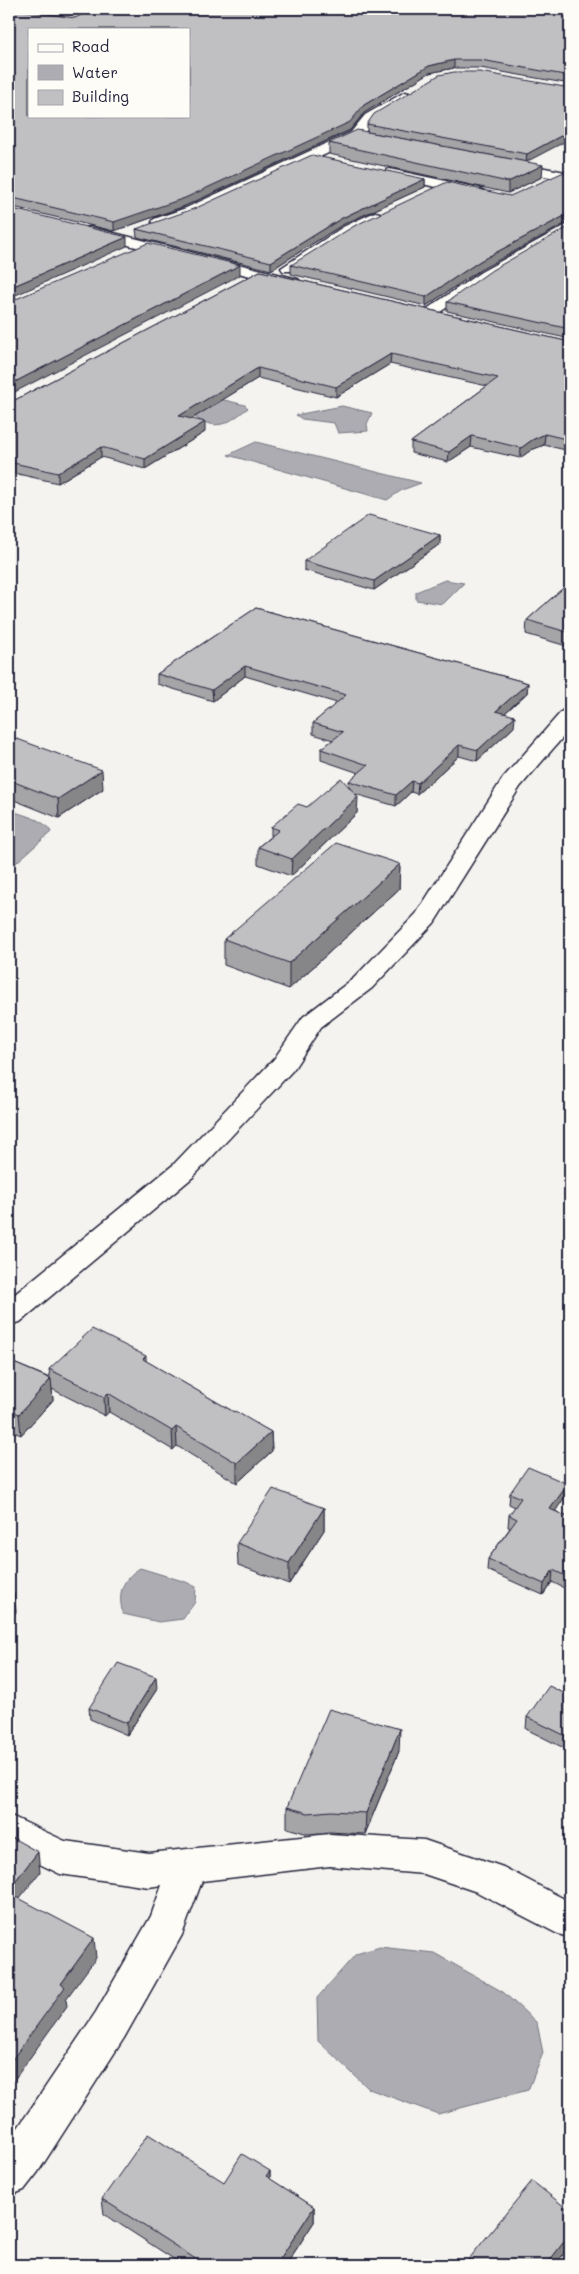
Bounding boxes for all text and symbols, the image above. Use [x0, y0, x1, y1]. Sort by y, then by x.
legend [28, 28, 190, 118]
text: Road [72, 36, 109, 56]
text: Water [72, 62, 118, 82]
text: Building [72, 86, 129, 106]

